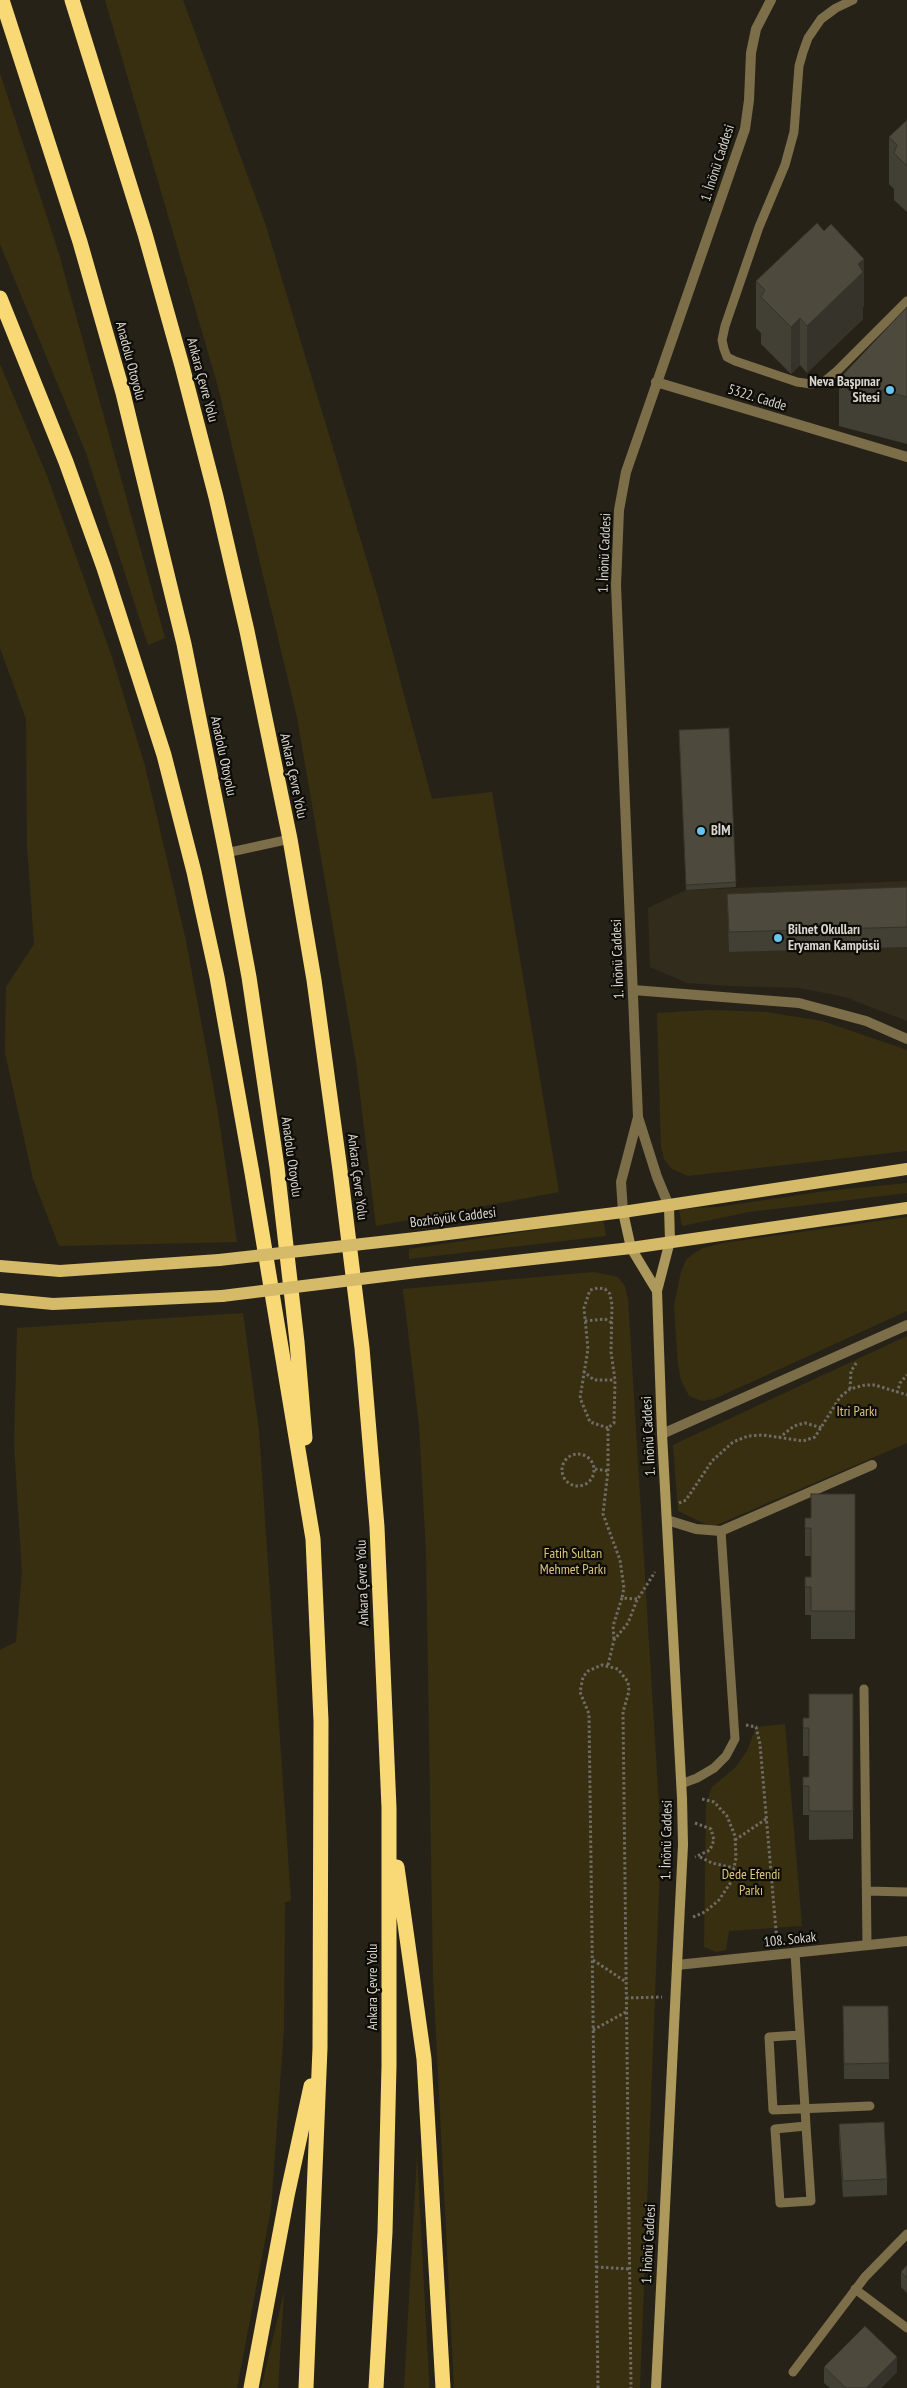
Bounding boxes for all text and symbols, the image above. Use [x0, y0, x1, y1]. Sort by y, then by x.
street label: 1. İnönü Caddesi [698, 122, 738, 204]
street label: Anadolu Otoyolu [111, 320, 149, 402]
street label: Ankara Çevre Yolu [183, 336, 221, 424]
place label: Neva Başpınar Sitesi [809, 374, 880, 407]
street label: 5322. Cadde [726, 381, 788, 415]
marker: Neva Başpınar Sitesi [884, 384, 896, 396]
street label: 1. İnönü Caddesi [595, 513, 615, 593]
street label: Anadolu Otoyolu [206, 715, 240, 797]
street label: Ankara Çevre Yolu [276, 732, 310, 820]
place label: BİM [711, 823, 730, 839]
marker: BİM [695, 825, 707, 837]
street label: 1. İnönü Caddesi [608, 919, 628, 999]
place label: Bilnet Okulları Eryaman Kampüsü [788, 922, 880, 954]
marker: Bilnet Okulları Eryaman Kampüsü [772, 932, 784, 944]
street label: Anadolu Otoyolu [277, 1116, 305, 1198]
street label: Ankara Çevre Yolu [343, 1133, 371, 1221]
street label: Bozhöyük Caddesi [409, 1204, 497, 1232]
street label: 1. İnönü Caddesi [639, 1396, 659, 1476]
park label: Itri Parkı [837, 1404, 877, 1420]
street label: Ankara Çevre Yolu [353, 1539, 373, 1627]
park label: Fatih Sultan Mehmet Parkı [540, 1546, 606, 1578]
street label: 1. İnönü Caddesi [658, 1800, 676, 1880]
park label: Dede Efendi Parkı [722, 1867, 780, 1900]
street label: 108. Sokak [763, 1929, 817, 1951]
street label: Ankara Çevre Yolu [365, 1944, 381, 2030]
street label: 1. İnönü Caddesi [639, 2204, 659, 2284]

